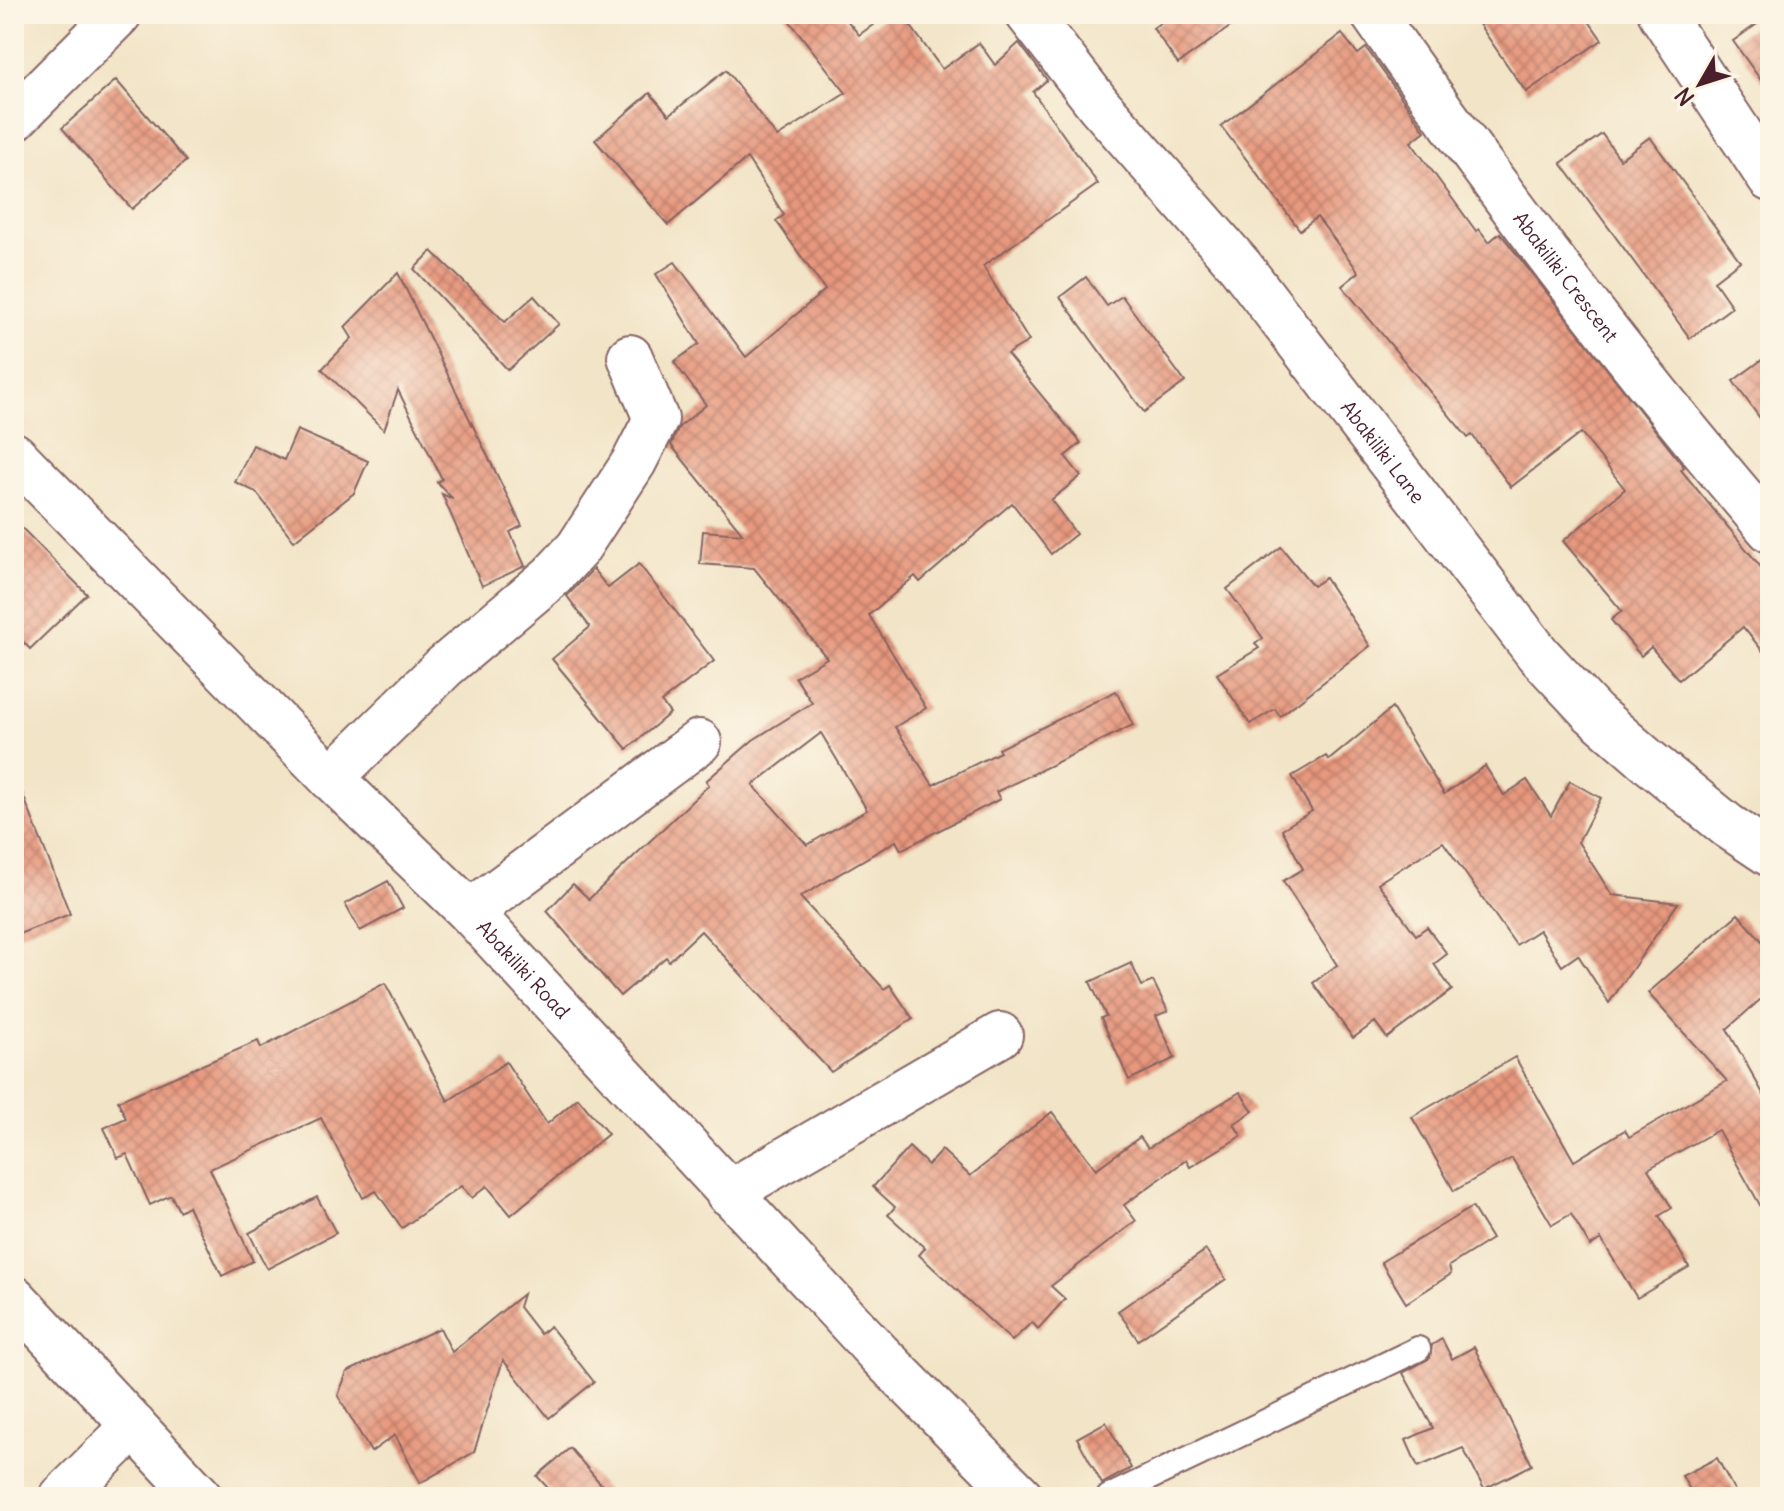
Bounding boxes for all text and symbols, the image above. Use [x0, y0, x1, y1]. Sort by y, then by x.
north arrow [1660, 44, 1740, 124]
text: N [1669, 82, 1700, 111]
street label: Abakiliki Crescent [1508, 207, 1624, 347]
street label: Abakiliki Lane [1336, 395, 1431, 508]
street label: Abakiliki Road [472, 915, 575, 1024]

